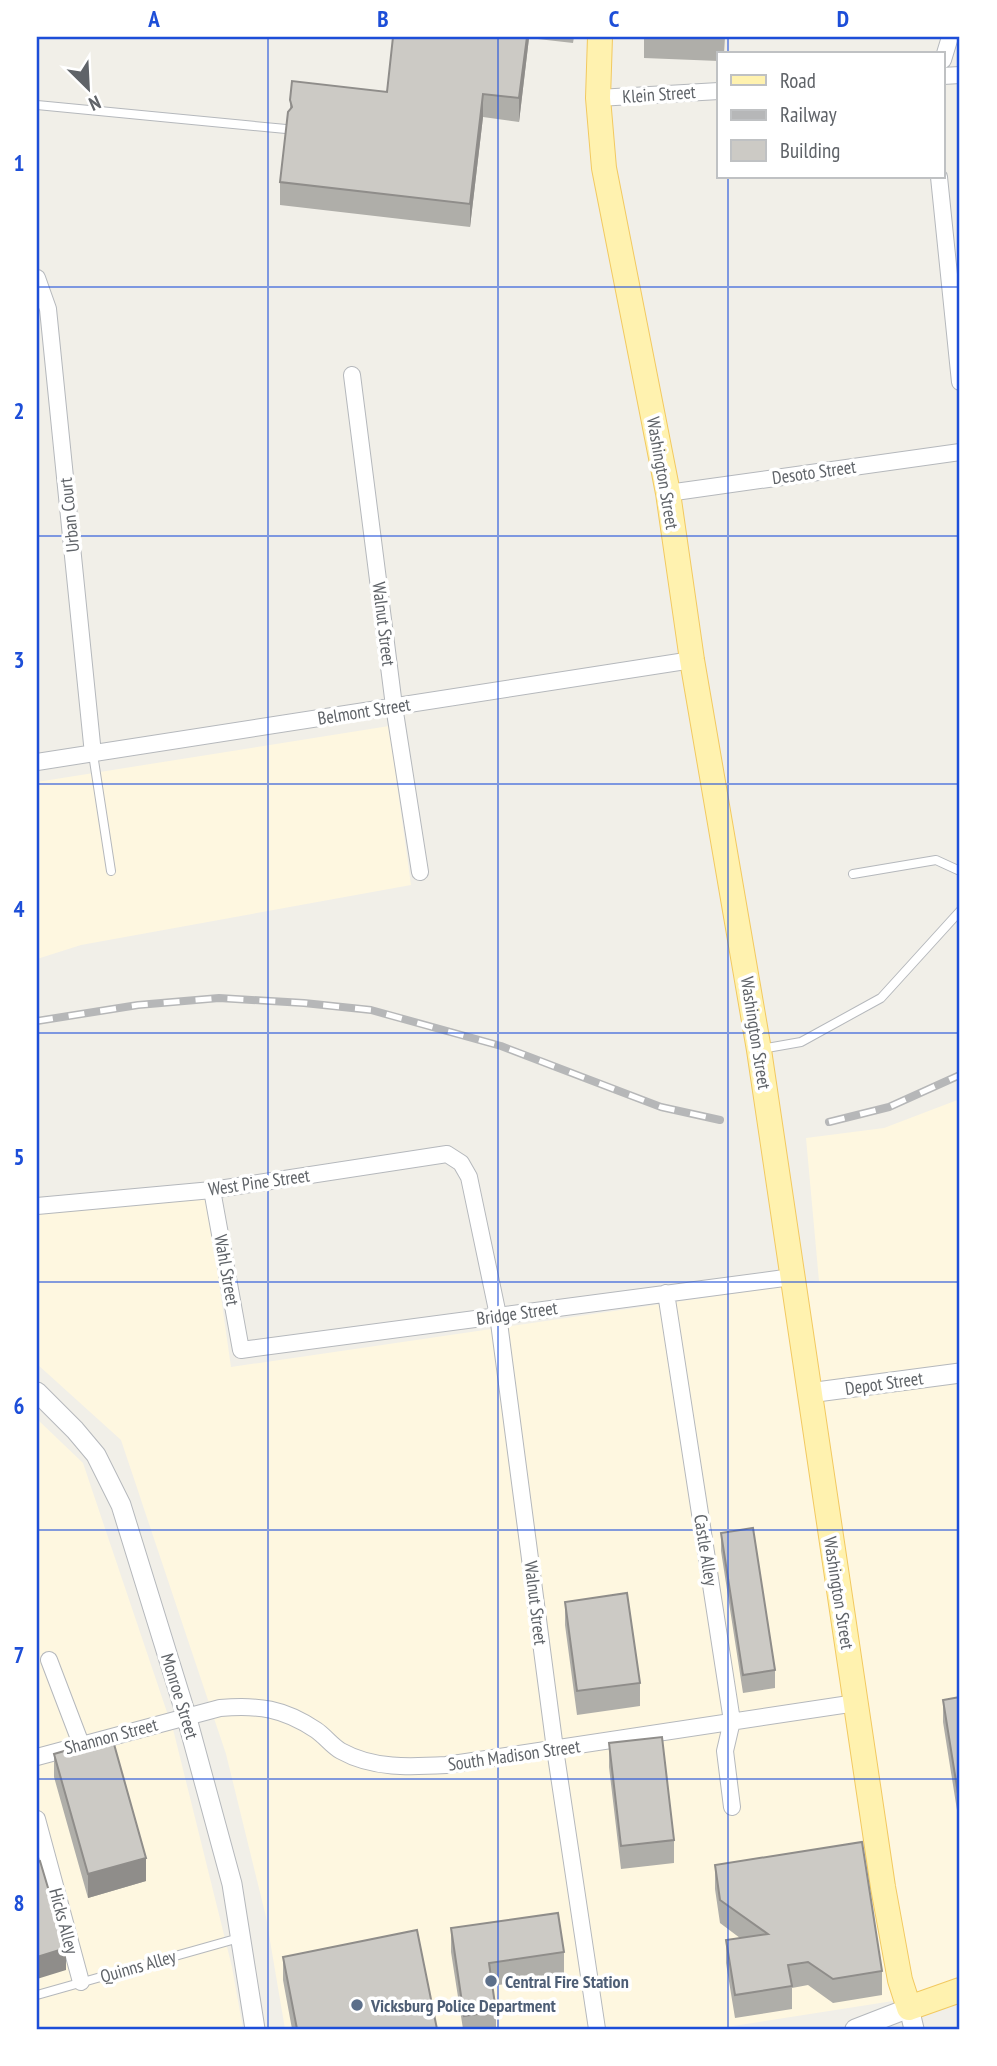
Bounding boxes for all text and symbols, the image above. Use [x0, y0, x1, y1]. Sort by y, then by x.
text: A [147, 4, 160, 33]
text: B [377, 4, 389, 33]
text: C [609, 4, 620, 33]
text: D [837, 4, 849, 33]
north arrow [52, 52, 122, 122]
legend [717, 52, 944, 178]
text: Road [780, 67, 816, 94]
street label: Klein Street [622, 80, 696, 108]
text: N [85, 90, 104, 117]
text: Railway [780, 101, 837, 128]
text: Building [780, 137, 840, 164]
text: 1 [14, 148, 25, 177]
text: 2 [14, 396, 25, 425]
street label: Washington Street [642, 415, 684, 531]
street label: Desoto Street [771, 455, 857, 489]
street label: Urban Court [54, 477, 84, 553]
street label: Walnut Street [367, 581, 401, 667]
text: 3 [14, 645, 25, 674]
street label: Belmont Street [316, 692, 412, 730]
text: 4 [14, 894, 25, 923]
street label: Washington Street [736, 975, 776, 1091]
text: 5 [14, 1142, 25, 1171]
street label: West Pine Street [207, 1163, 311, 1200]
street label: Wahl Street [209, 1233, 245, 1307]
street label: Bridge Street [475, 1296, 559, 1330]
street label: Depot Street [844, 1366, 925, 1400]
text: 6 [14, 1391, 25, 1420]
street label: Castle Alley [689, 1513, 723, 1588]
street label: Washington Street [819, 1535, 859, 1651]
street label: Walnut Street [519, 1560, 553, 1646]
text: 7 [14, 1640, 25, 1669]
street label: Monroe Street [156, 1650, 204, 1742]
street label: Shannon Street [62, 1713, 160, 1759]
street label: South Madison Street [446, 1734, 582, 1776]
street label: Hicks Alley [44, 1886, 84, 1957]
text: 8 [14, 1888, 25, 1917]
street label: Quinns Alley [98, 1944, 179, 1988]
place label: Central Fire Station [505, 1970, 629, 1993]
marker: Central Fire Station [483, 1973, 499, 1989]
place label: Vicksburg Police Department [370, 1994, 556, 2017]
marker: Vicksburg Police Department [349, 1997, 365, 2013]

